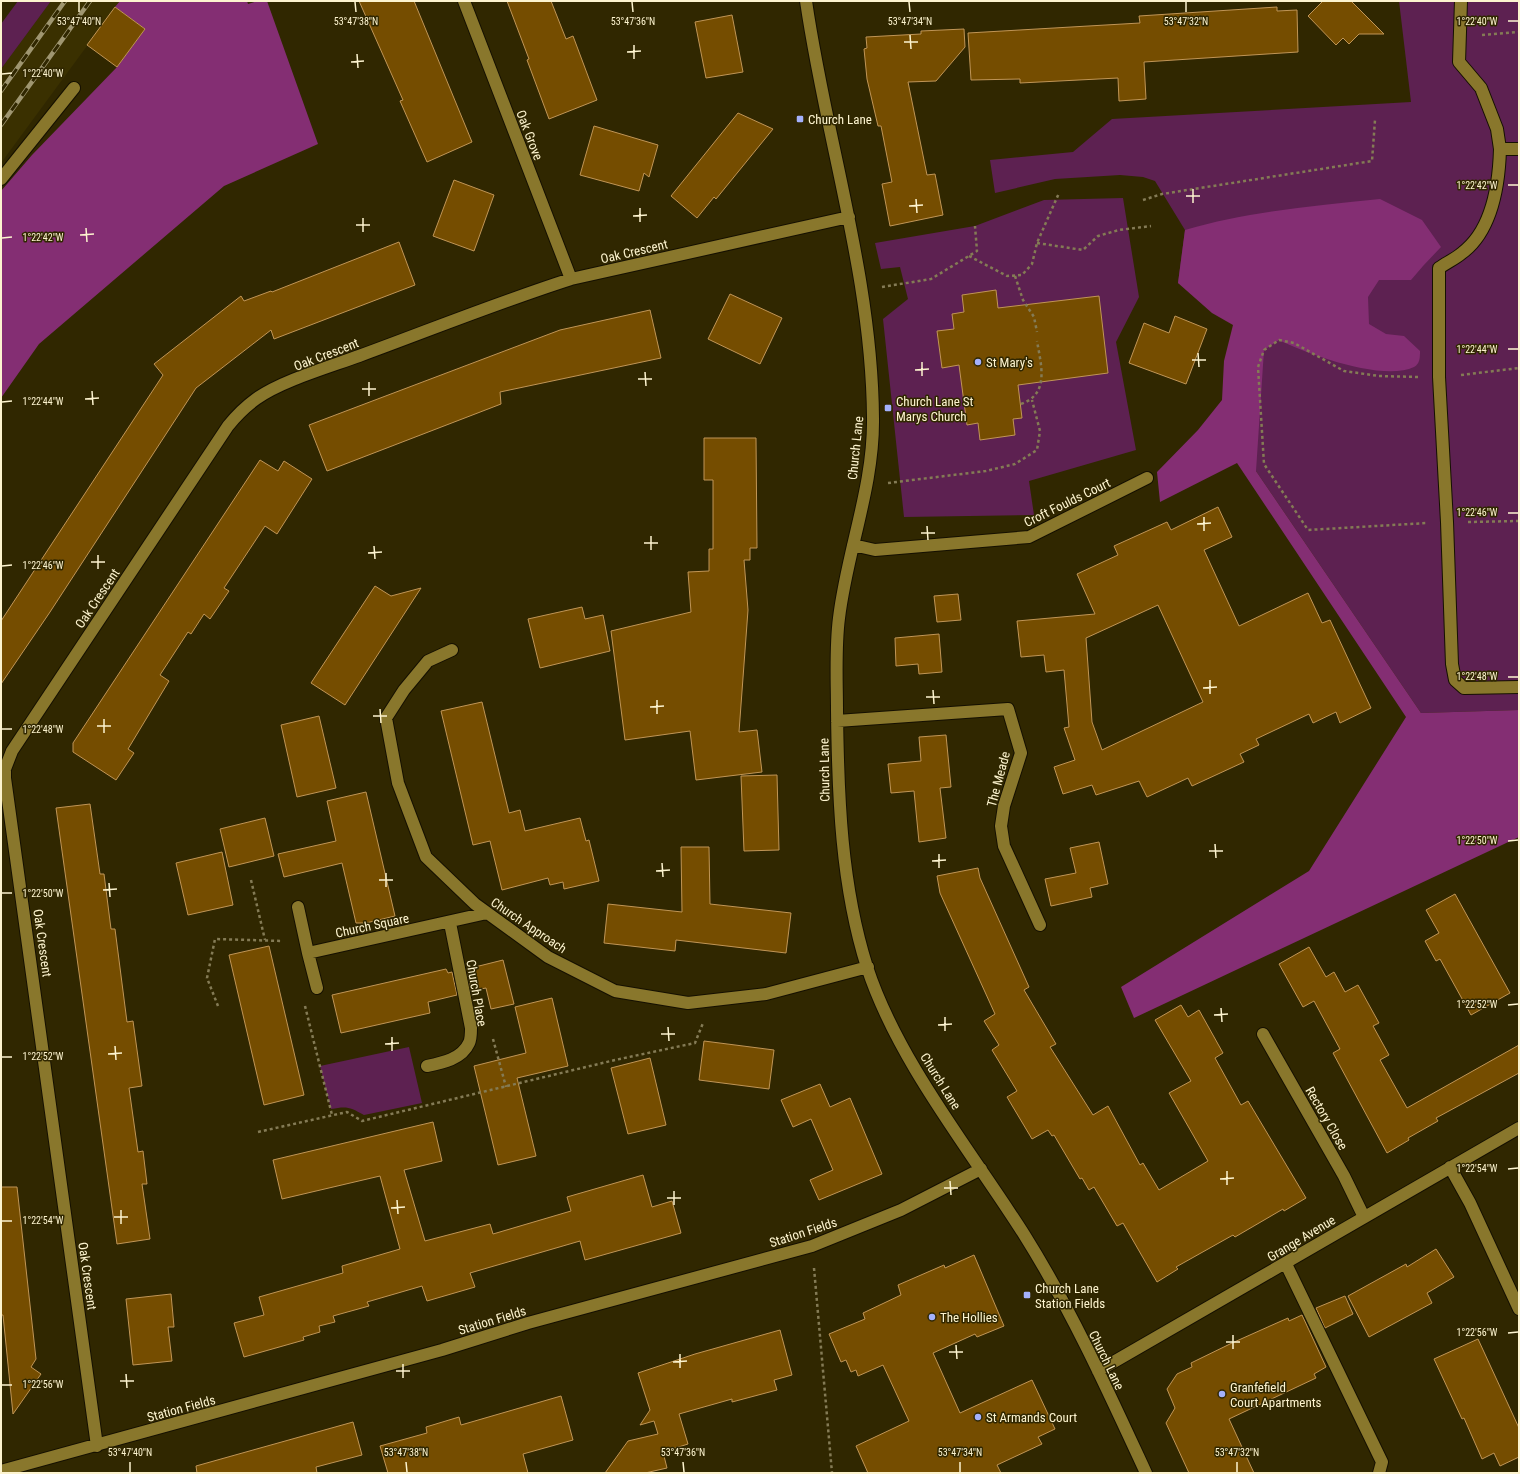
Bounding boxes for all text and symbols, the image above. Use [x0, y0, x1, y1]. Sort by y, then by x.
text: 53°47'40"N [57, 16, 101, 27]
text: 53°47'38"N [334, 16, 378, 27]
text: 53°47'36"N [611, 16, 655, 27]
text: 53°47'34"N [888, 16, 932, 27]
text: 53°47'32"N [1164, 16, 1208, 27]
text: 1°22'40"W [1457, 16, 1498, 27]
text: 1°22'40"W [23, 68, 64, 79]
street label: Oak Grove [513, 108, 546, 162]
place label: Church Lane [808, 112, 872, 127]
marker: Church Lane [795, 114, 805, 124]
text: 1°22'42"W [1457, 180, 1498, 191]
text: 1°22'42"W [23, 232, 64, 243]
street label: Oak Crescent [599, 236, 669, 266]
street label: Oak Crescent [292, 335, 361, 374]
text: 1°22'44"W [1457, 344, 1498, 355]
place label: St Mary's [986, 355, 1033, 370]
marker: St Mary's [973, 357, 983, 367]
place label: Church Lane St Marys Church [896, 394, 974, 424]
text: 1°22'44"W [23, 396, 64, 407]
marker: Church Lane St Marys Church [883, 403, 893, 413]
street label: Church Lane [845, 416, 866, 481]
street label: Croft Foulds Court [1022, 475, 1113, 530]
text: 1°22'46"W [1457, 507, 1498, 518]
text: 1°22'46"W [23, 560, 64, 571]
street label: Oak Crescent [72, 566, 123, 631]
text: 1°22'48"W [1457, 671, 1498, 682]
text: 1°22'48"W [23, 724, 64, 735]
street label: Church Lane [816, 738, 833, 802]
street label: The Meade [984, 750, 1013, 809]
text: 1°22'50"W [1457, 835, 1498, 846]
text: 1°22'50"W [23, 888, 64, 899]
street label: Church Approach [488, 895, 569, 956]
street label: Oak Crescent [30, 908, 55, 978]
street label: Church Square [334, 910, 410, 941]
street label: Church Place [463, 959, 490, 1028]
text: 1°22'52"W [1457, 999, 1498, 1010]
street label: Church Lane [917, 1050, 964, 1112]
text: 1°22'52"W [23, 1051, 64, 1062]
street label: Rectory Close [1302, 1084, 1351, 1153]
text: 1°22'54"W [1457, 1163, 1498, 1174]
street label: Grange Avenue [1264, 1212, 1338, 1265]
street label: Station Fields [767, 1214, 839, 1250]
text: 1°22'54"W [23, 1215, 64, 1226]
street label: Oak Crescent [75, 1241, 100, 1311]
place label: Church Lane Station Fields [1035, 1281, 1105, 1311]
marker: Church Lane Station Fields [1022, 1290, 1032, 1300]
street label: Station Fields [456, 1303, 528, 1338]
place label: The Hollies [940, 1310, 998, 1325]
marker: The Hollies [927, 1312, 937, 1322]
text: 1°22'56"W [1457, 1327, 1498, 1338]
street label: Church Lane [1086, 1328, 1127, 1392]
text: 1°22'56"W [23, 1379, 64, 1390]
place label: Granfefield Court Apartments [1230, 1380, 1322, 1410]
marker: Granfefield Court Apartments [1217, 1389, 1227, 1399]
street label: Station Fields [145, 1392, 217, 1425]
place label: St Armands Court [986, 1410, 1077, 1425]
marker: St Armands Court [973, 1412, 983, 1422]
text: 53°47'40"N [108, 1447, 152, 1458]
text: 53°47'38"N [384, 1447, 428, 1458]
text: 53°47'36"N [661, 1447, 705, 1458]
text: 53°47'34"N [938, 1447, 982, 1458]
text: 53°47'32"N [1215, 1447, 1259, 1458]

